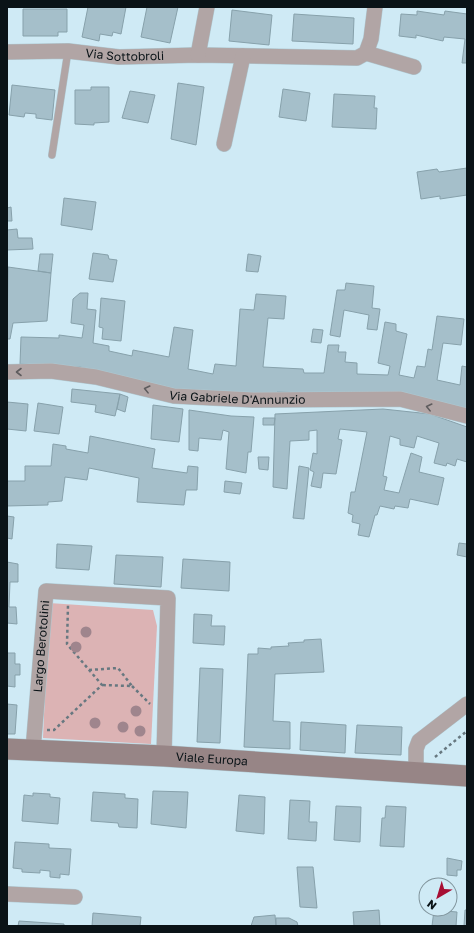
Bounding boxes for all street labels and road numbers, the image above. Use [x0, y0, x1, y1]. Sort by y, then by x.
street label: Via Sottobroli [85, 45, 164, 64]
street label: Via Gabriele D'Annunzio [168, 387, 305, 407]
street label: Largo Berotolini [30, 600, 52, 693]
street label: Viale Europa [175, 749, 248, 769]

